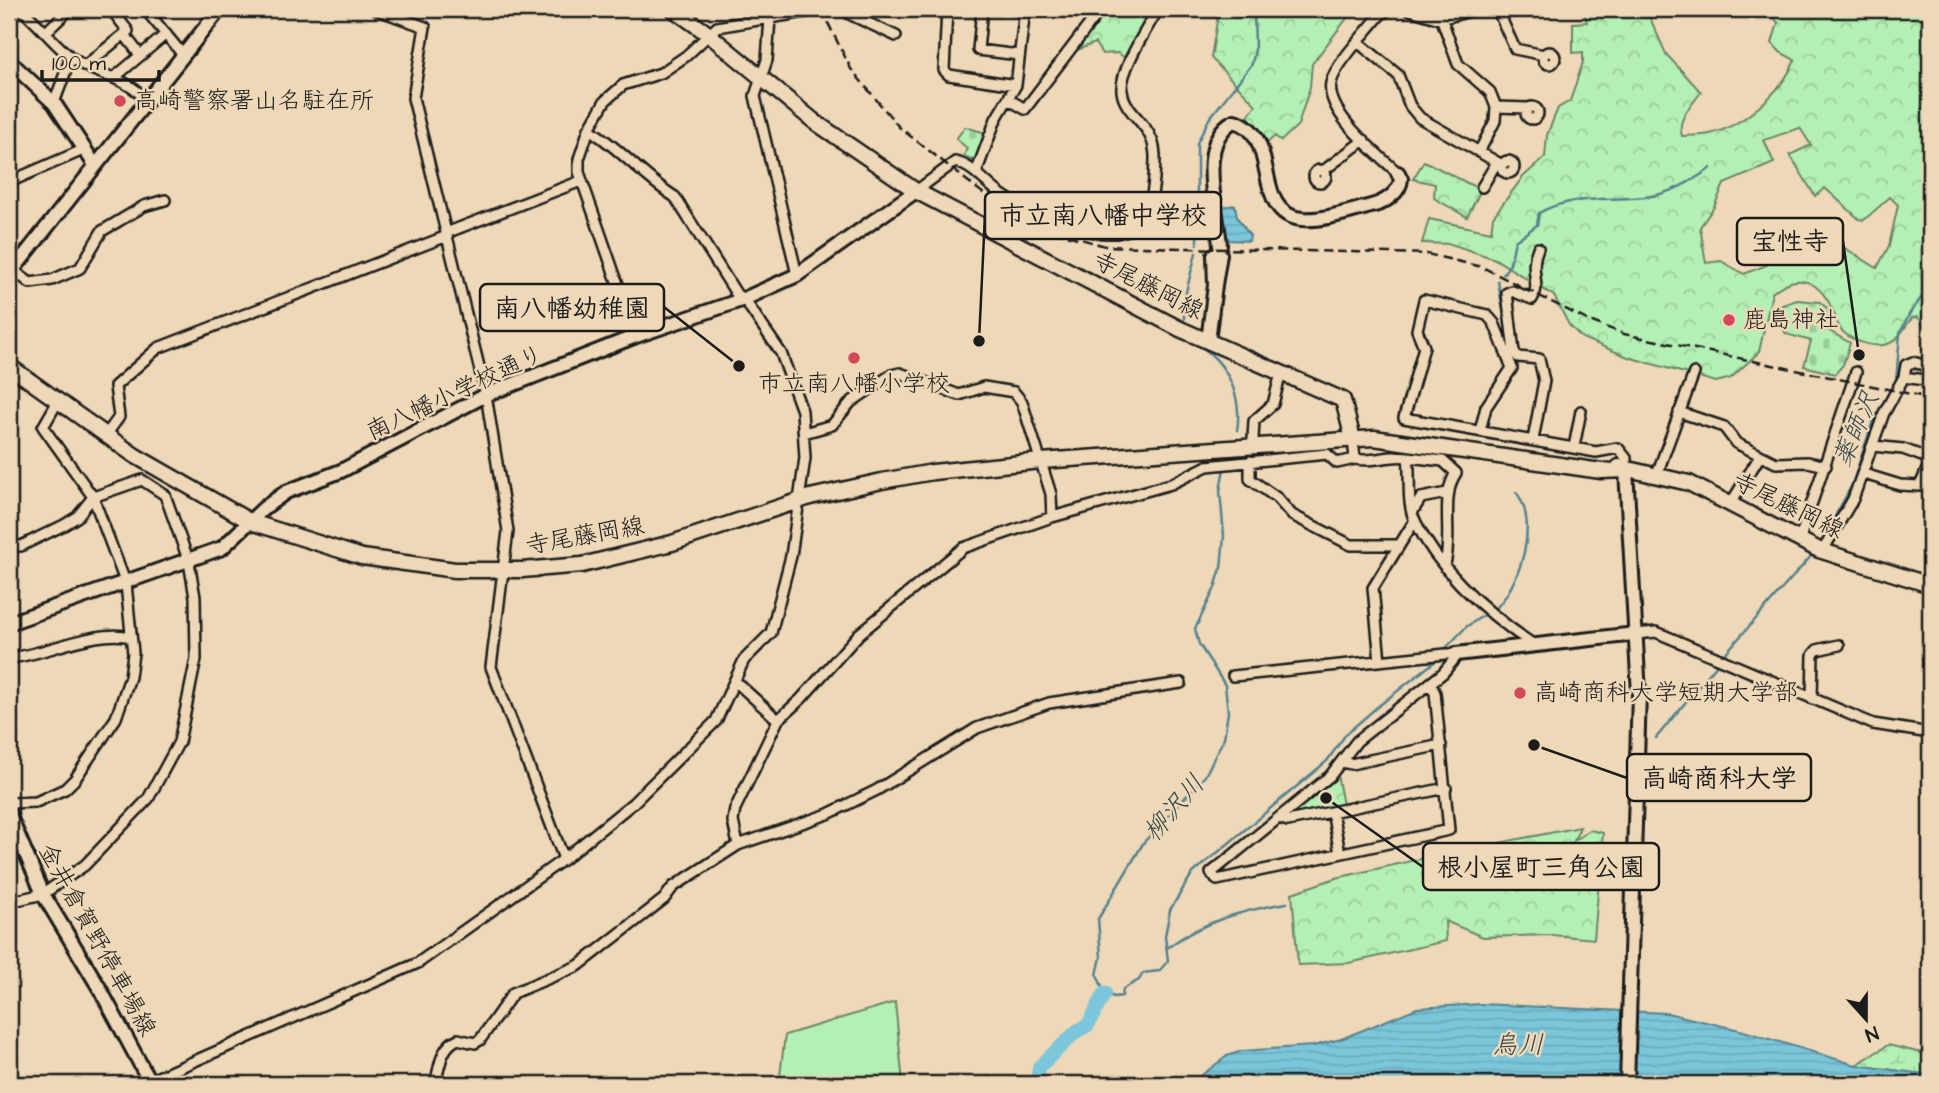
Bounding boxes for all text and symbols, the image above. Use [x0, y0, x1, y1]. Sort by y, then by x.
scale bar [42, 38, 159, 82]
text: 100 m [52, 49, 107, 78]
place label: 高崎警察署山名駐在所 [134, 84, 374, 118]
marker: 高崎警察署山名駐在所 [112, 93, 128, 109]
callout: 市立南八幡中学校 [985, 192, 1221, 239]
text: 市立南八幡中学校 [999, 198, 1207, 234]
callout: 宝性寺 [1737, 218, 1843, 265]
text: 宝性寺 [1751, 224, 1829, 260]
street label: 寺尾藤岡線 [1087, 244, 1209, 328]
callout: 南八幡幼稚園 [480, 284, 664, 331]
text: 南八幡幼稚園 [494, 291, 650, 327]
place label: 鹿島神社 [1743, 303, 1839, 337]
marker: 鹿島神社 [1721, 312, 1737, 328]
street label: 南八幡小学校通り [361, 337, 549, 449]
marker: 市立南八幡小学校 [846, 350, 862, 366]
place label: 市立南八幡小学校 [758, 367, 950, 401]
water label: 薬師沢 [1824, 385, 1888, 472]
street label: 寺尾藤岡線 [1727, 464, 1849, 548]
street label: 寺尾藤岡線 [523, 509, 647, 563]
place label: 高崎商科大学短期大学部 [1534, 676, 1798, 710]
marker: 高崎商科大学短期大学部 [1512, 685, 1528, 701]
callout: 高崎商科大学 [1627, 754, 1811, 801]
text: 高崎商科大学 [1641, 761, 1797, 797]
water label: 柳沢川 [1135, 767, 1213, 849]
street label: 金井倉賀野停車場線 [30, 837, 164, 1043]
callout: 根小屋町三角公園 [1423, 843, 1659, 890]
text: 根小屋町三角公園 [1437, 850, 1645, 886]
north arrow [1830, 984, 1900, 1054]
text: N [1861, 1019, 1882, 1048]
water label: 烏川 [1492, 1027, 1544, 1063]

